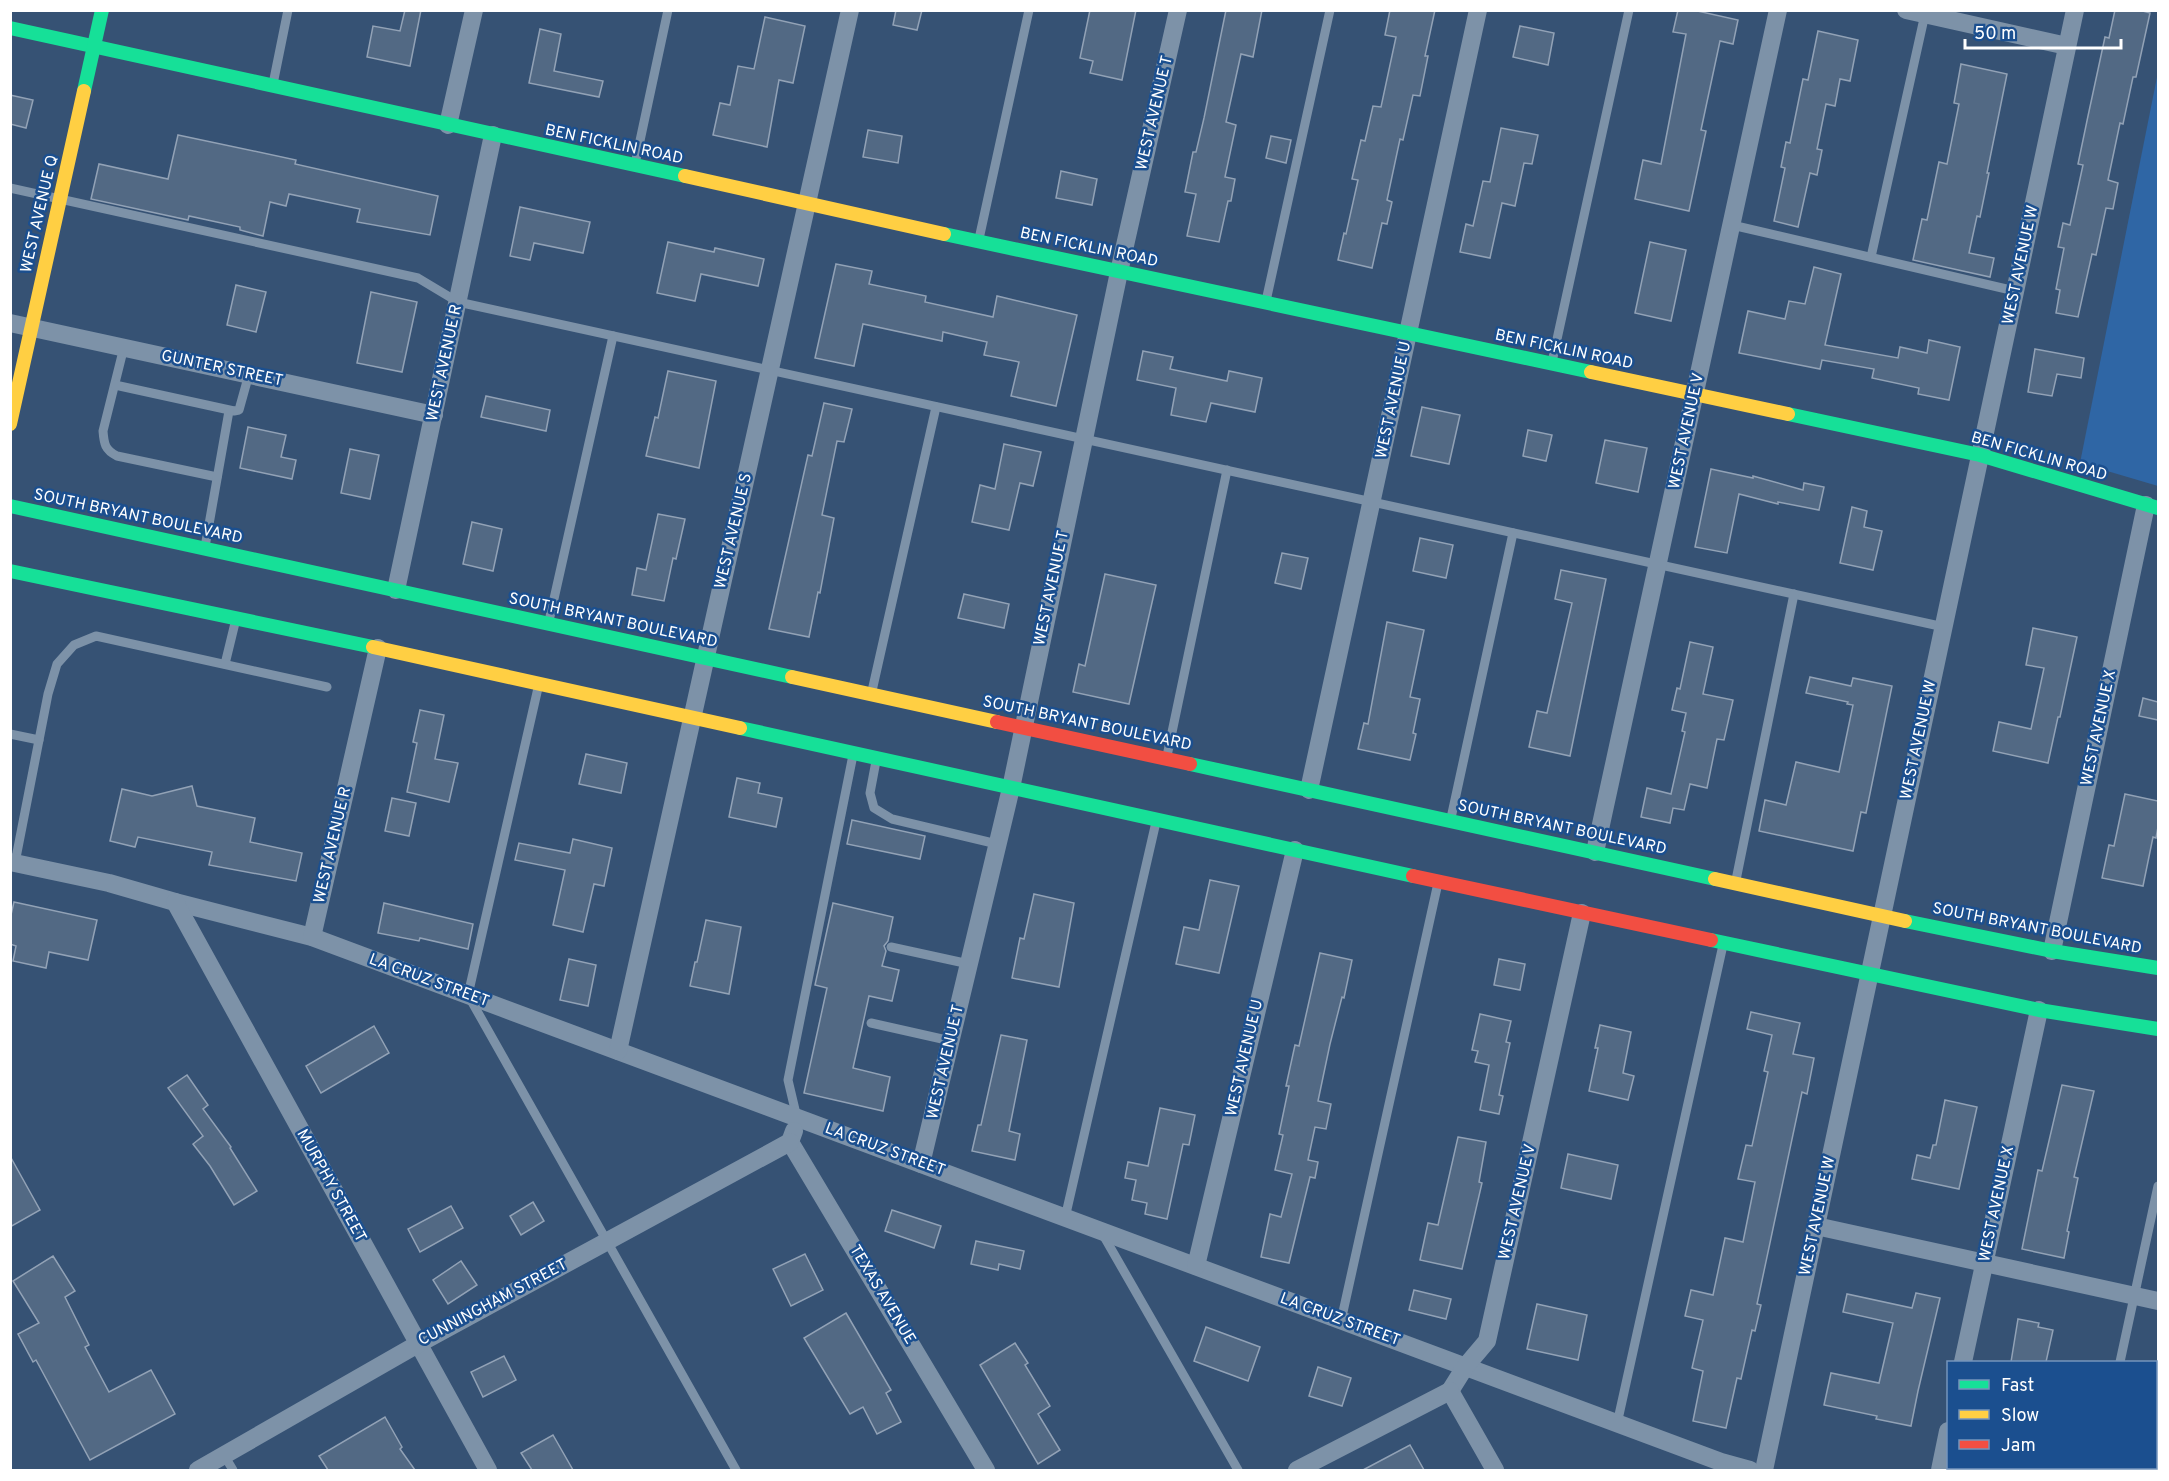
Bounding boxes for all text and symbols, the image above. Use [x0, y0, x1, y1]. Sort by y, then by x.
scale bar [1965, 12, 2121, 50]
text: 50 m [1974, 23, 2016, 46]
street label: WEST AVENUE T [1132, 54, 1178, 172]
street label: BEN FICKLIN ROAD [543, 121, 685, 169]
street label: WEST AVENUE Q [17, 153, 63, 275]
street label: WEST AVENUE W [1999, 203, 2043, 327]
street label: BEN FICKLIN ROAD [1018, 224, 1160, 272]
street label: WEST AVENUE R [423, 303, 467, 423]
street label: BEN FICKLIN ROAD [1493, 326, 1635, 374]
street label: WEST AVENUE U [1372, 339, 1416, 461]
street label: GUNTER STREET [159, 346, 285, 392]
street label: WEST AVENUE V [1665, 371, 1709, 491]
street label: BEN FICKLIN ROAD [1969, 428, 2109, 486]
street label: WEST AVENUE S [711, 471, 757, 591]
street label: SOUTH BRYANT BOULEVARD [32, 485, 244, 549]
street label: WEST AVENUE T [1030, 529, 1074, 647]
street label: SOUTH BRYANT BOULEVARD [507, 589, 719, 653]
street label: WEST AVENUE X [2077, 668, 2121, 788]
street label: WEST AVENUE W [1897, 678, 1941, 802]
street label: SOUTH BRYANT BOULEVARD [981, 692, 1193, 756]
street label: WEST AVENUE R [310, 785, 356, 905]
street label: SOUTH BRYANT BOULEVARD [1456, 796, 1668, 860]
street label: SOUTH BRYANT BOULEVARD [1931, 899, 2143, 959]
street label: LA CRUZ STREET [366, 950, 492, 1012]
street label: WEST AVENUE U [1222, 998, 1268, 1118]
street label: WEST AVENUE T [923, 1003, 969, 1121]
street label: LA CRUZ STREET [822, 1119, 948, 1181]
street label: MURPHY STREET [292, 1126, 370, 1246]
street label: WEST AVENUE V [1495, 1142, 1541, 1262]
street label: WEST AVENUE X [1975, 1144, 2019, 1264]
street label: WEST AVENUE W [1796, 1154, 1840, 1278]
street label: TEXAS AVENUE [844, 1242, 920, 1348]
street label: CUNNINGHAM STREET [415, 1255, 571, 1351]
street label: LA CRUZ STREET [1277, 1289, 1403, 1351]
legend [1947, 1361, 2157, 1469]
text: Fast [2001, 1375, 2034, 1398]
text: Slow [2001, 1405, 2039, 1428]
text: Jam [2001, 1435, 2036, 1458]

